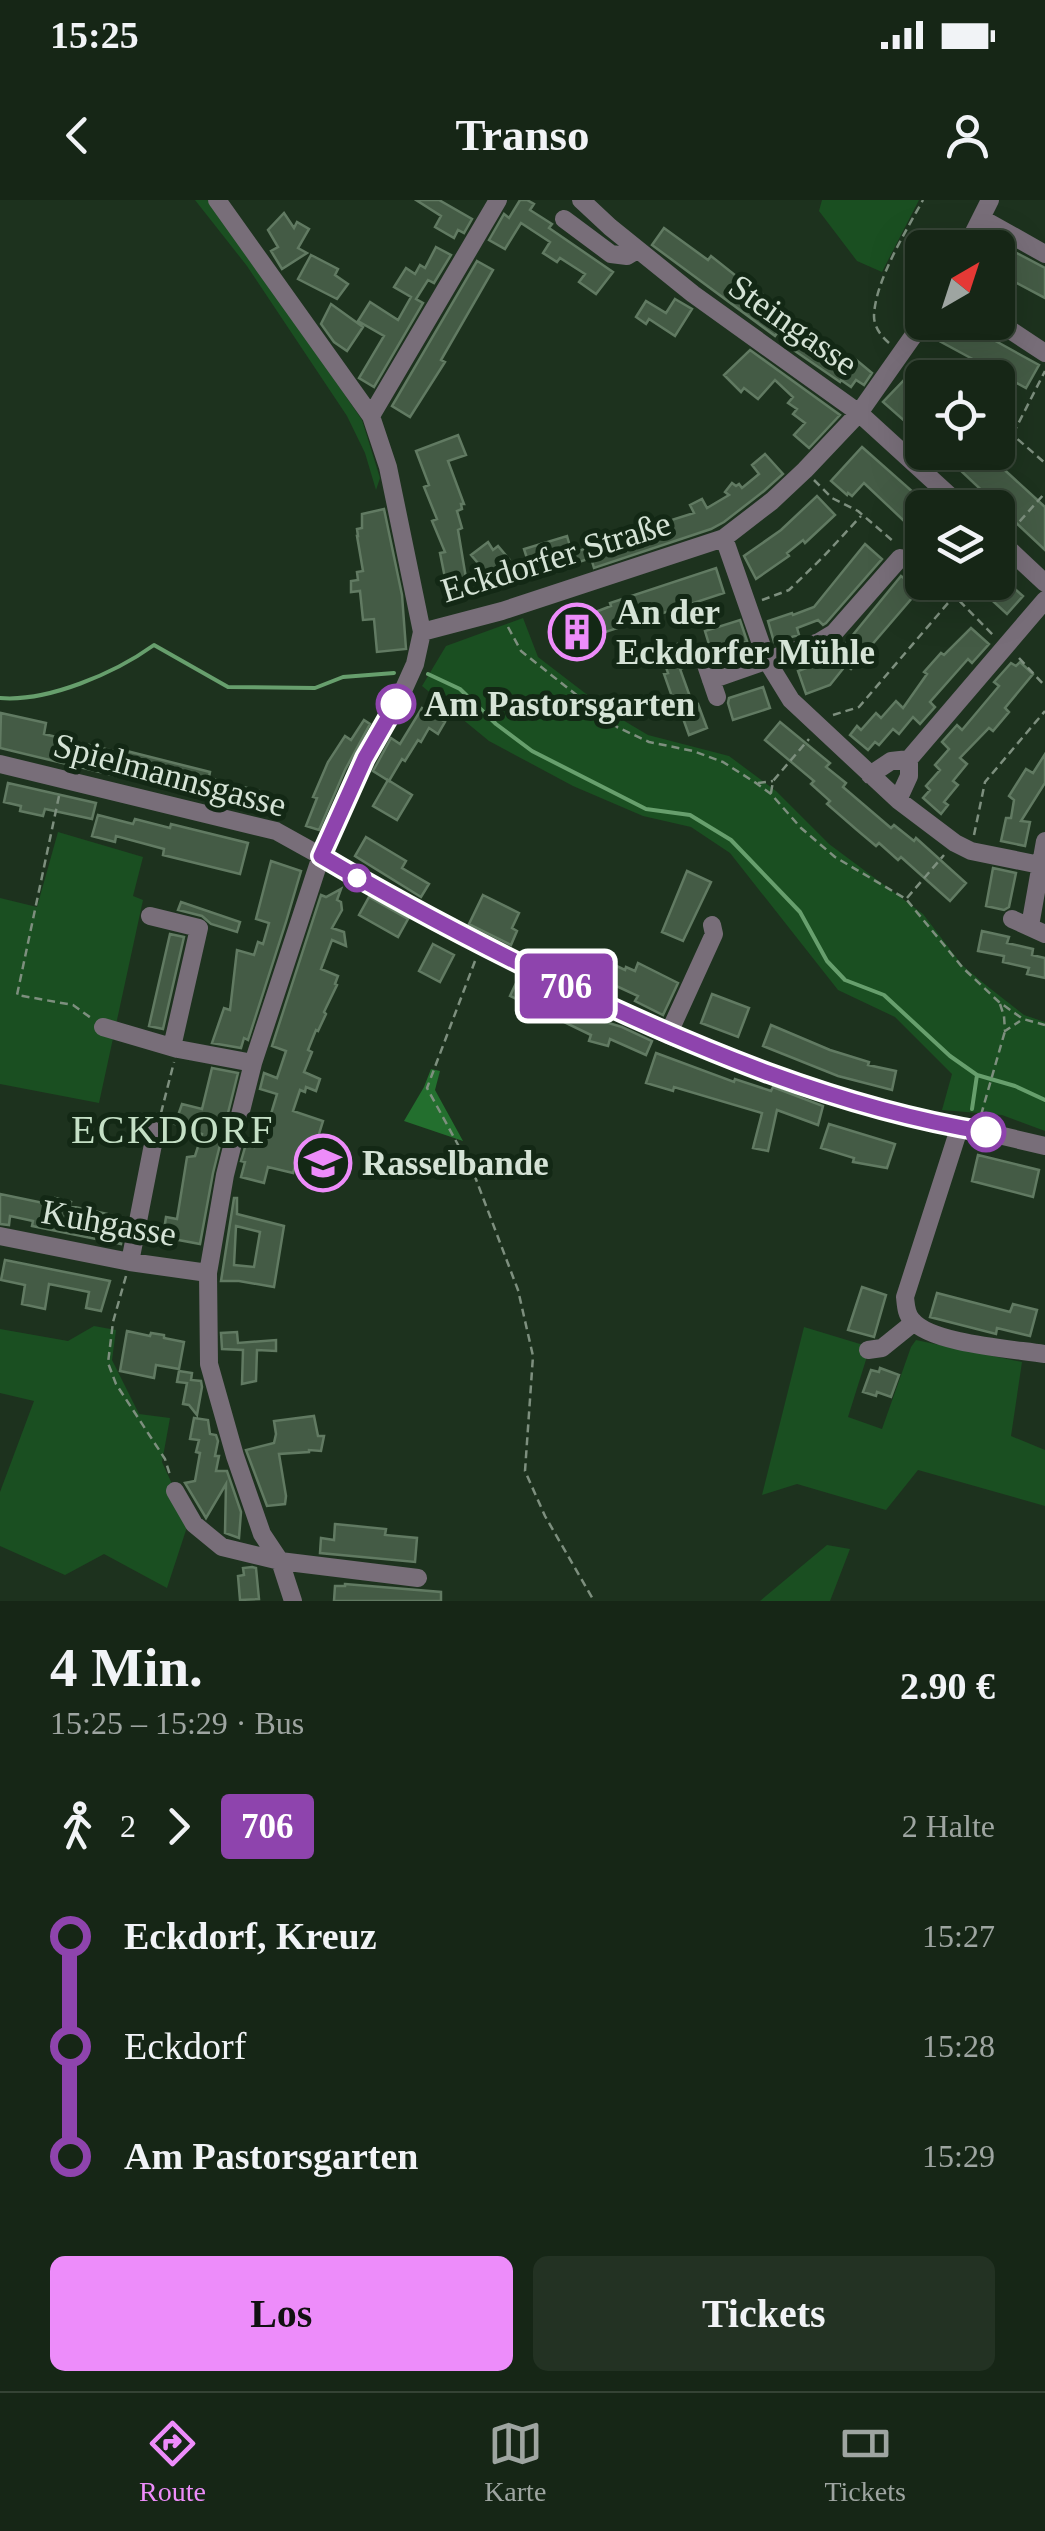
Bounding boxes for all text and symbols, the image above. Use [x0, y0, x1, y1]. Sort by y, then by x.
text: 15:25 [50, 14, 139, 56]
icon: back [50, 108, 105, 163]
icon: person [940, 108, 995, 163]
text: Transo [455, 110, 590, 160]
north arrow [905, 230, 1015, 340]
map controls [905, 230, 1015, 600]
street label: Steingasse [721, 267, 865, 383]
button: locate [905, 360, 1015, 470]
button: layers [905, 490, 1015, 600]
street label: Eckdorfer Straße [436, 504, 676, 610]
place label: An der Eckdorfer Mühle [616, 593, 875, 672]
building icon: An der Eckdorfer Mühle [547, 602, 607, 662]
marker: Am Pastorsgarten [377, 685, 415, 723]
place label: Am Pastorsgarten [424, 685, 695, 724]
street label: Spielmannsgasse [49, 725, 291, 825]
unlabelled marker [344, 865, 370, 891]
line badge: 706 [508, 954, 624, 1018]
text: 706 [540, 967, 592, 1006]
district label: ECKDORF [71, 1107, 275, 1152]
unlabelled marker [967, 1113, 1005, 1151]
school or university icon: Rasselbande [293, 1133, 353, 1193]
place label: Rasselbande [362, 1144, 549, 1183]
street label: Kuhgasse [39, 1192, 179, 1254]
text: 4 Min. [50, 1637, 203, 1698]
text: 2.90 € [900, 1665, 995, 1707]
text: 15:25 – 15:29 · Bus [50, 1705, 304, 1741]
icon: walk [50, 1799, 105, 1854]
icon: forward [151, 1799, 206, 1854]
text: 706 [241, 1807, 294, 1846]
text: 2 [120, 1808, 136, 1844]
text: 2 Halte [902, 1808, 995, 1844]
text: Eckdorf, Kreuz [124, 1915, 377, 1957]
text: 15:27 [922, 1918, 995, 1954]
text: Eckdorf [124, 2025, 246, 2067]
text: 15:28 [922, 2028, 995, 2064]
text: Am Pastorsgarten [124, 2135, 418, 2177]
text: 15:29 [922, 2138, 995, 2174]
button: Los [50, 2256, 513, 2371]
button: Tickets [533, 2256, 995, 2371]
tab: Route [139, 2416, 206, 2508]
tab: Karte [484, 2416, 546, 2508]
tab: Tickets [824, 2416, 906, 2508]

